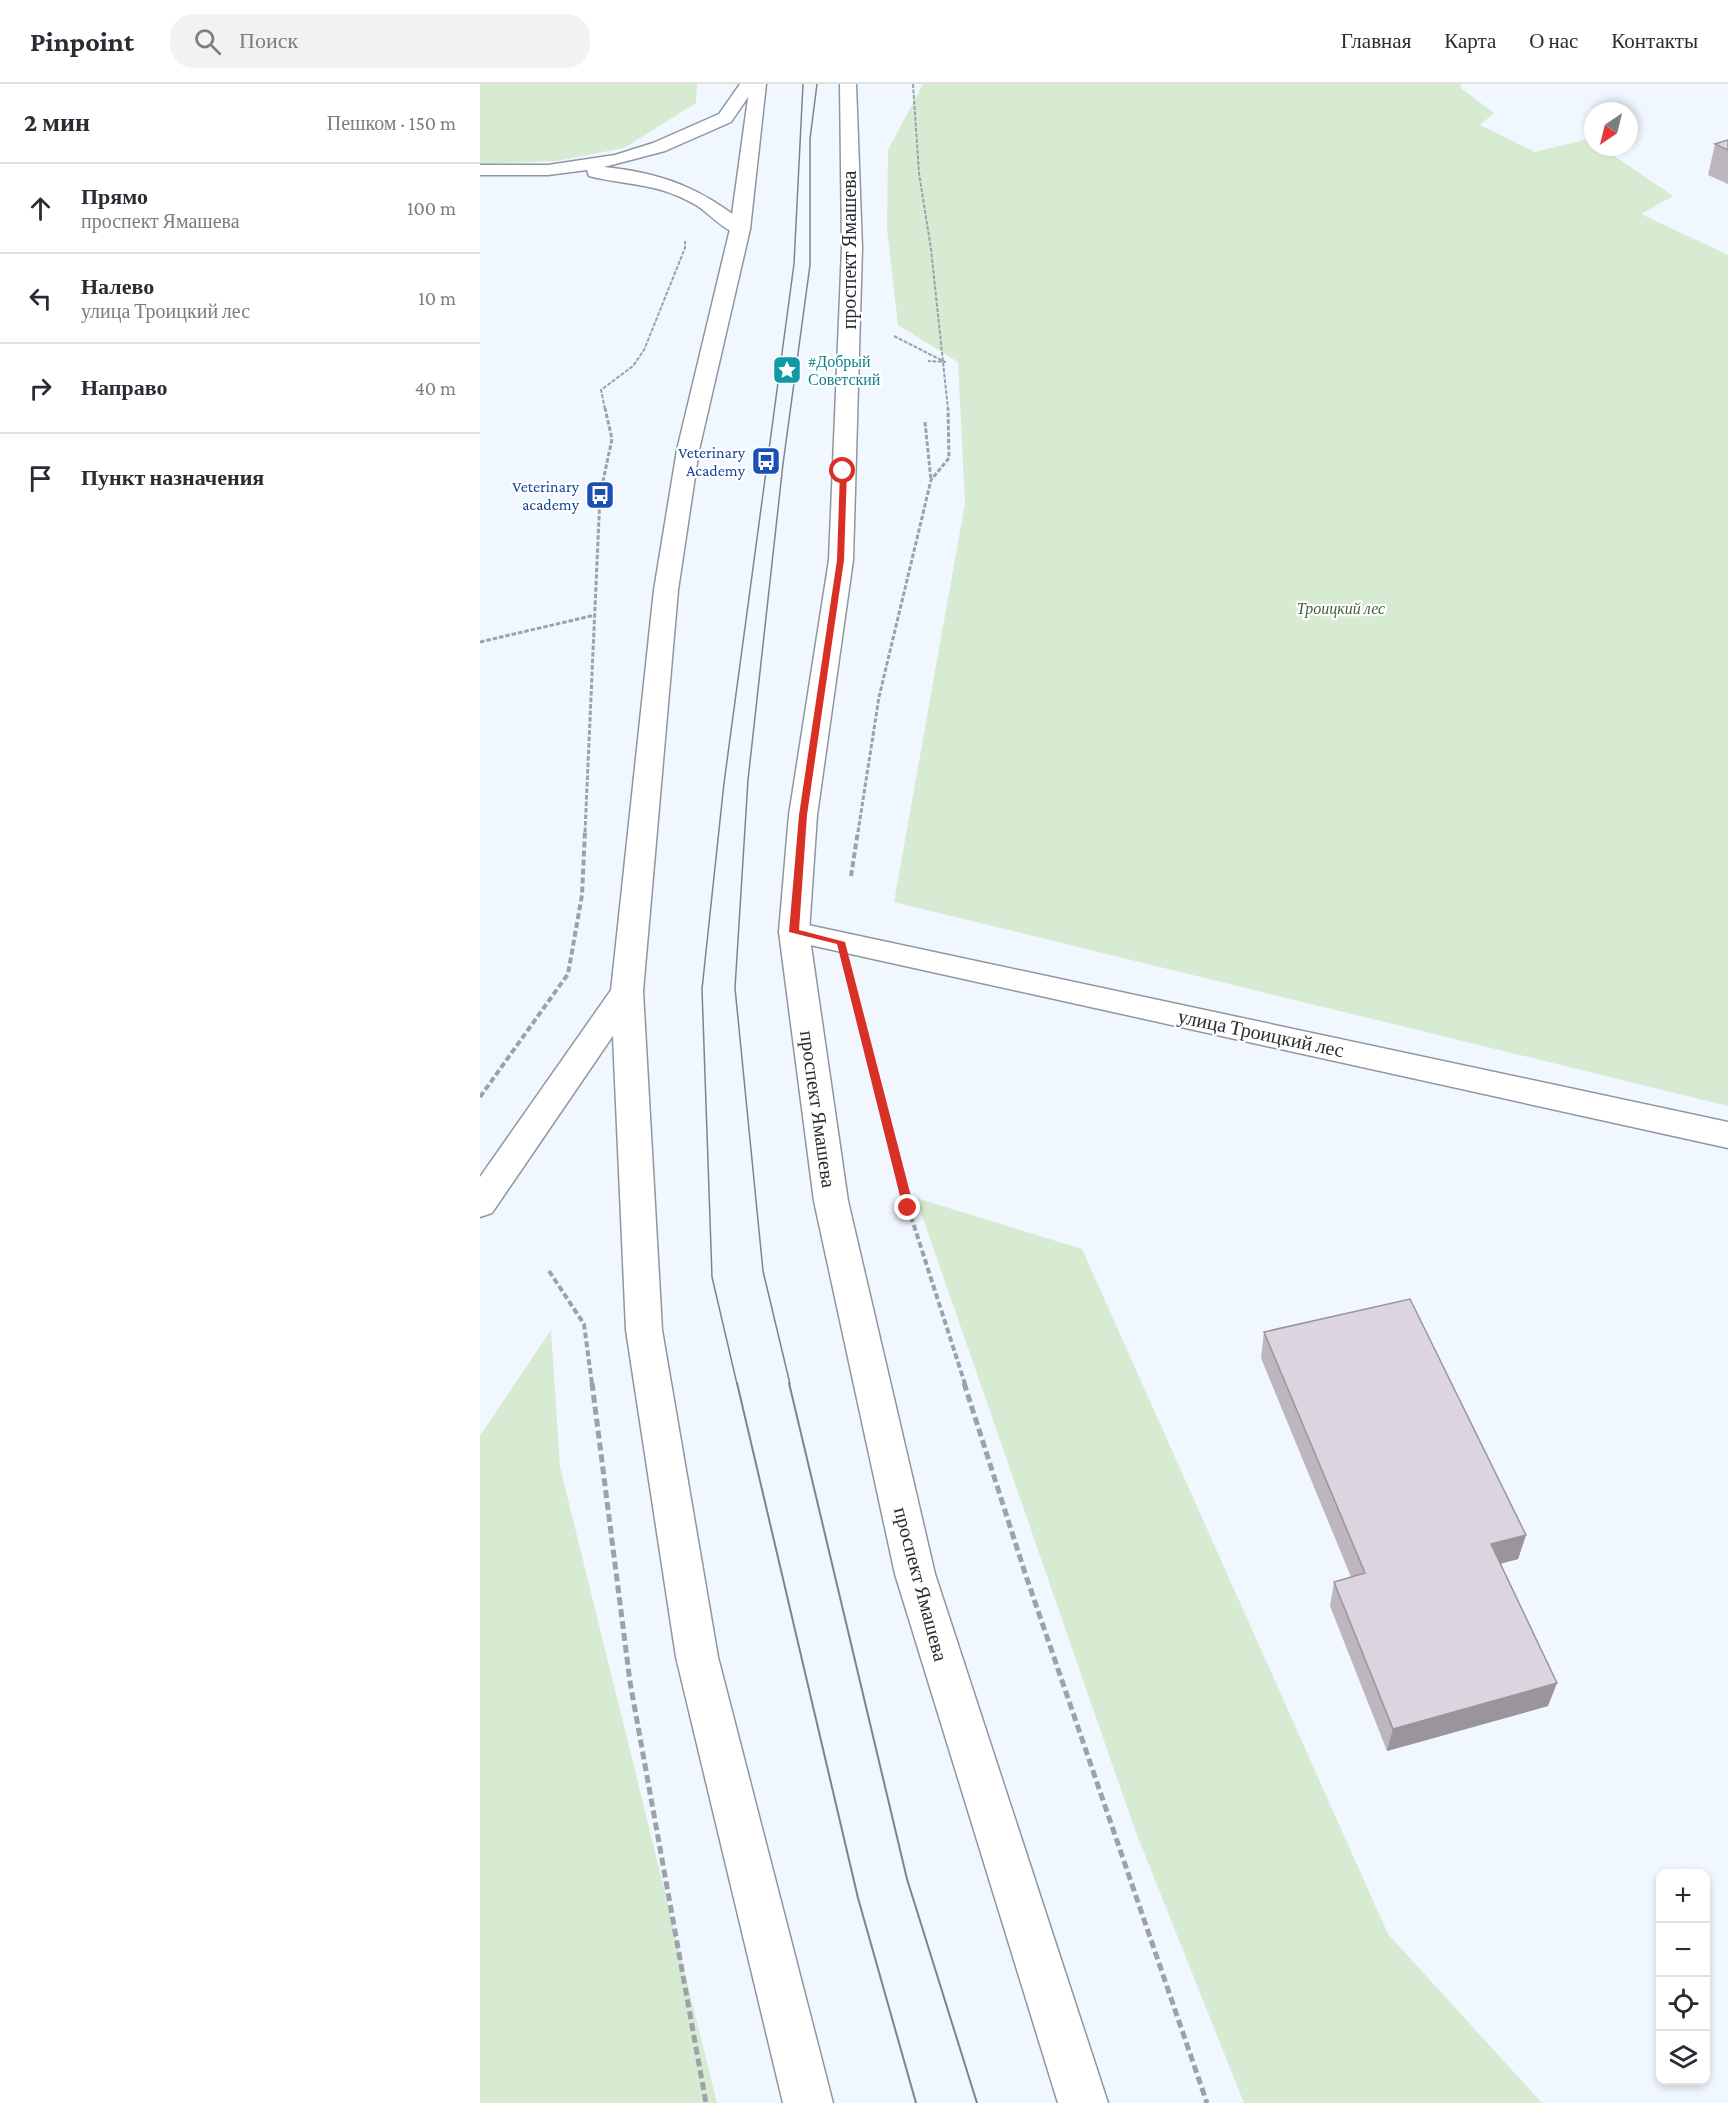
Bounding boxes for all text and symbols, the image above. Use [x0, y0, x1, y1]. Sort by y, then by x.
search box [170, 14, 590, 68]
icon: search [191, 25, 224, 58]
text: Pinpoint [30, 26, 134, 57]
text: Поиск [239, 28, 298, 53]
text: Главная [1341, 29, 1411, 53]
text: Карта [1444, 29, 1496, 53]
text: О нас [1529, 29, 1578, 53]
text: Контакты [1611, 29, 1698, 53]
north arrow [1584, 102, 1638, 156]
text: 2 мин [24, 108, 90, 137]
text: Пешком · 150 m [327, 112, 456, 134]
street label: проспект Ямашева [838, 171, 861, 329]
text: Прямо [81, 184, 148, 209]
icon: ahead [24, 192, 57, 225]
text: 100 m [407, 197, 456, 219]
text: проспект Ямашева [81, 210, 240, 232]
text: Налево [81, 274, 154, 299]
icon: left [24, 282, 57, 315]
text: 10 m [418, 287, 456, 309]
text: улица Троицкий лес [81, 300, 250, 322]
place label: #Добрый Советский [808, 353, 881, 388]
place icon: #Добрый Советский [771, 354, 803, 386]
icon: right [24, 372, 57, 405]
text: Направо [81, 375, 167, 400]
text: 40 m [415, 377, 456, 399]
place label: Veterinary Academy [678, 444, 746, 480]
bus stop icon: Veterinary Academy [750, 445, 782, 477]
route start [829, 457, 855, 483]
icon: arrive [24, 462, 57, 495]
text: Пункт назначения [81, 465, 264, 490]
place label: Veterinary academy [512, 478, 580, 514]
bus stop icon: Veterinary academy [584, 479, 616, 511]
park label: Троицкий лес [1297, 600, 1385, 618]
street label: улица Троицкий лес [1176, 1005, 1346, 1062]
street label: проспект Ямашева [795, 1029, 840, 1189]
route end [894, 1194, 920, 1220]
street label: проспект Ямашева [889, 1505, 952, 1664]
map controls [1656, 1869, 1710, 2085]
button: + [1656, 1869, 1710, 1923]
button: − [1656, 1923, 1710, 1977]
button: locate [1656, 1977, 1710, 2031]
button: layers [1656, 2031, 1710, 2085]

